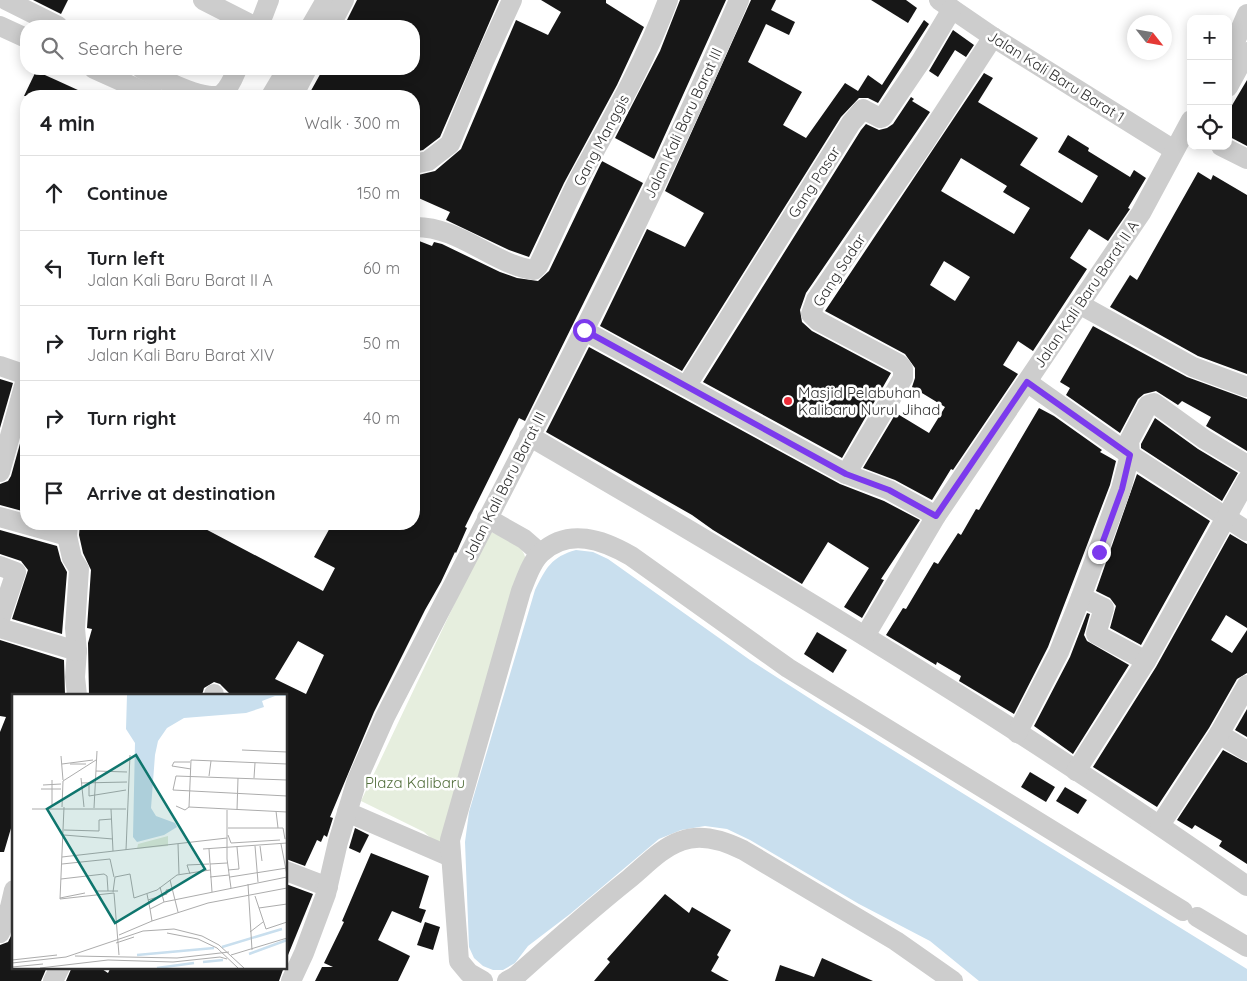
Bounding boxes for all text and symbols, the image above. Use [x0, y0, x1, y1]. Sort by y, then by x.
north arrow [1127, 15, 1172, 60]
map controls [1187, 15, 1232, 150]
button: + [1187, 15, 1232, 60]
search box [20, 20, 420, 75]
street label: Jalan Kali Baru Barat 1 [984, 26, 1128, 126]
icon: search [38, 34, 66, 62]
text: Search here [78, 36, 183, 60]
street label: Jalan Kali Baru Barat III [640, 45, 726, 201]
button: − [1187, 60, 1232, 105]
street label: Gang Manggis [569, 91, 633, 189]
button: locate [1187, 105, 1232, 150]
text: 4 min [40, 110, 95, 136]
text: Walk · 300 m [305, 113, 400, 133]
street label: Gang Pasar [784, 142, 844, 221]
icon: ahead [40, 179, 68, 207]
text: Continue [87, 181, 168, 205]
text: 150 m [357, 183, 400, 203]
street label: Jalan Kali Baru Barat II A [1029, 216, 1143, 372]
street label: Gang Sadar [808, 230, 870, 310]
text: Turn left [87, 246, 165, 270]
icon: left [40, 254, 68, 282]
text: 60 m [363, 258, 400, 278]
text: Jalan Kali Baru Barat II A [87, 270, 273, 290]
route start [573, 319, 596, 342]
text: Turn right [87, 321, 176, 345]
icon: right [40, 329, 68, 357]
text: 50 m [363, 333, 400, 353]
text: Jalan Kali Baru Barat XIV [87, 345, 274, 365]
place label: Masjid Pelabuhan Kalibaru Nurul Jihad [798, 383, 940, 419]
marker: Masjid Pelabuhan Kalibaru Nurul Jihad [782, 395, 794, 407]
icon: right [40, 404, 68, 432]
text: Turn right [87, 406, 176, 430]
text: 40 m [363, 408, 400, 428]
street label: Jalan Kali Baru Barat III [458, 409, 550, 563]
icon: arrive [40, 479, 68, 507]
text: Arrive at destination [87, 481, 276, 505]
route end [1088, 541, 1111, 564]
inset map [12, 694, 288, 968]
park label: Plaza Kalibaru [365, 773, 465, 792]

